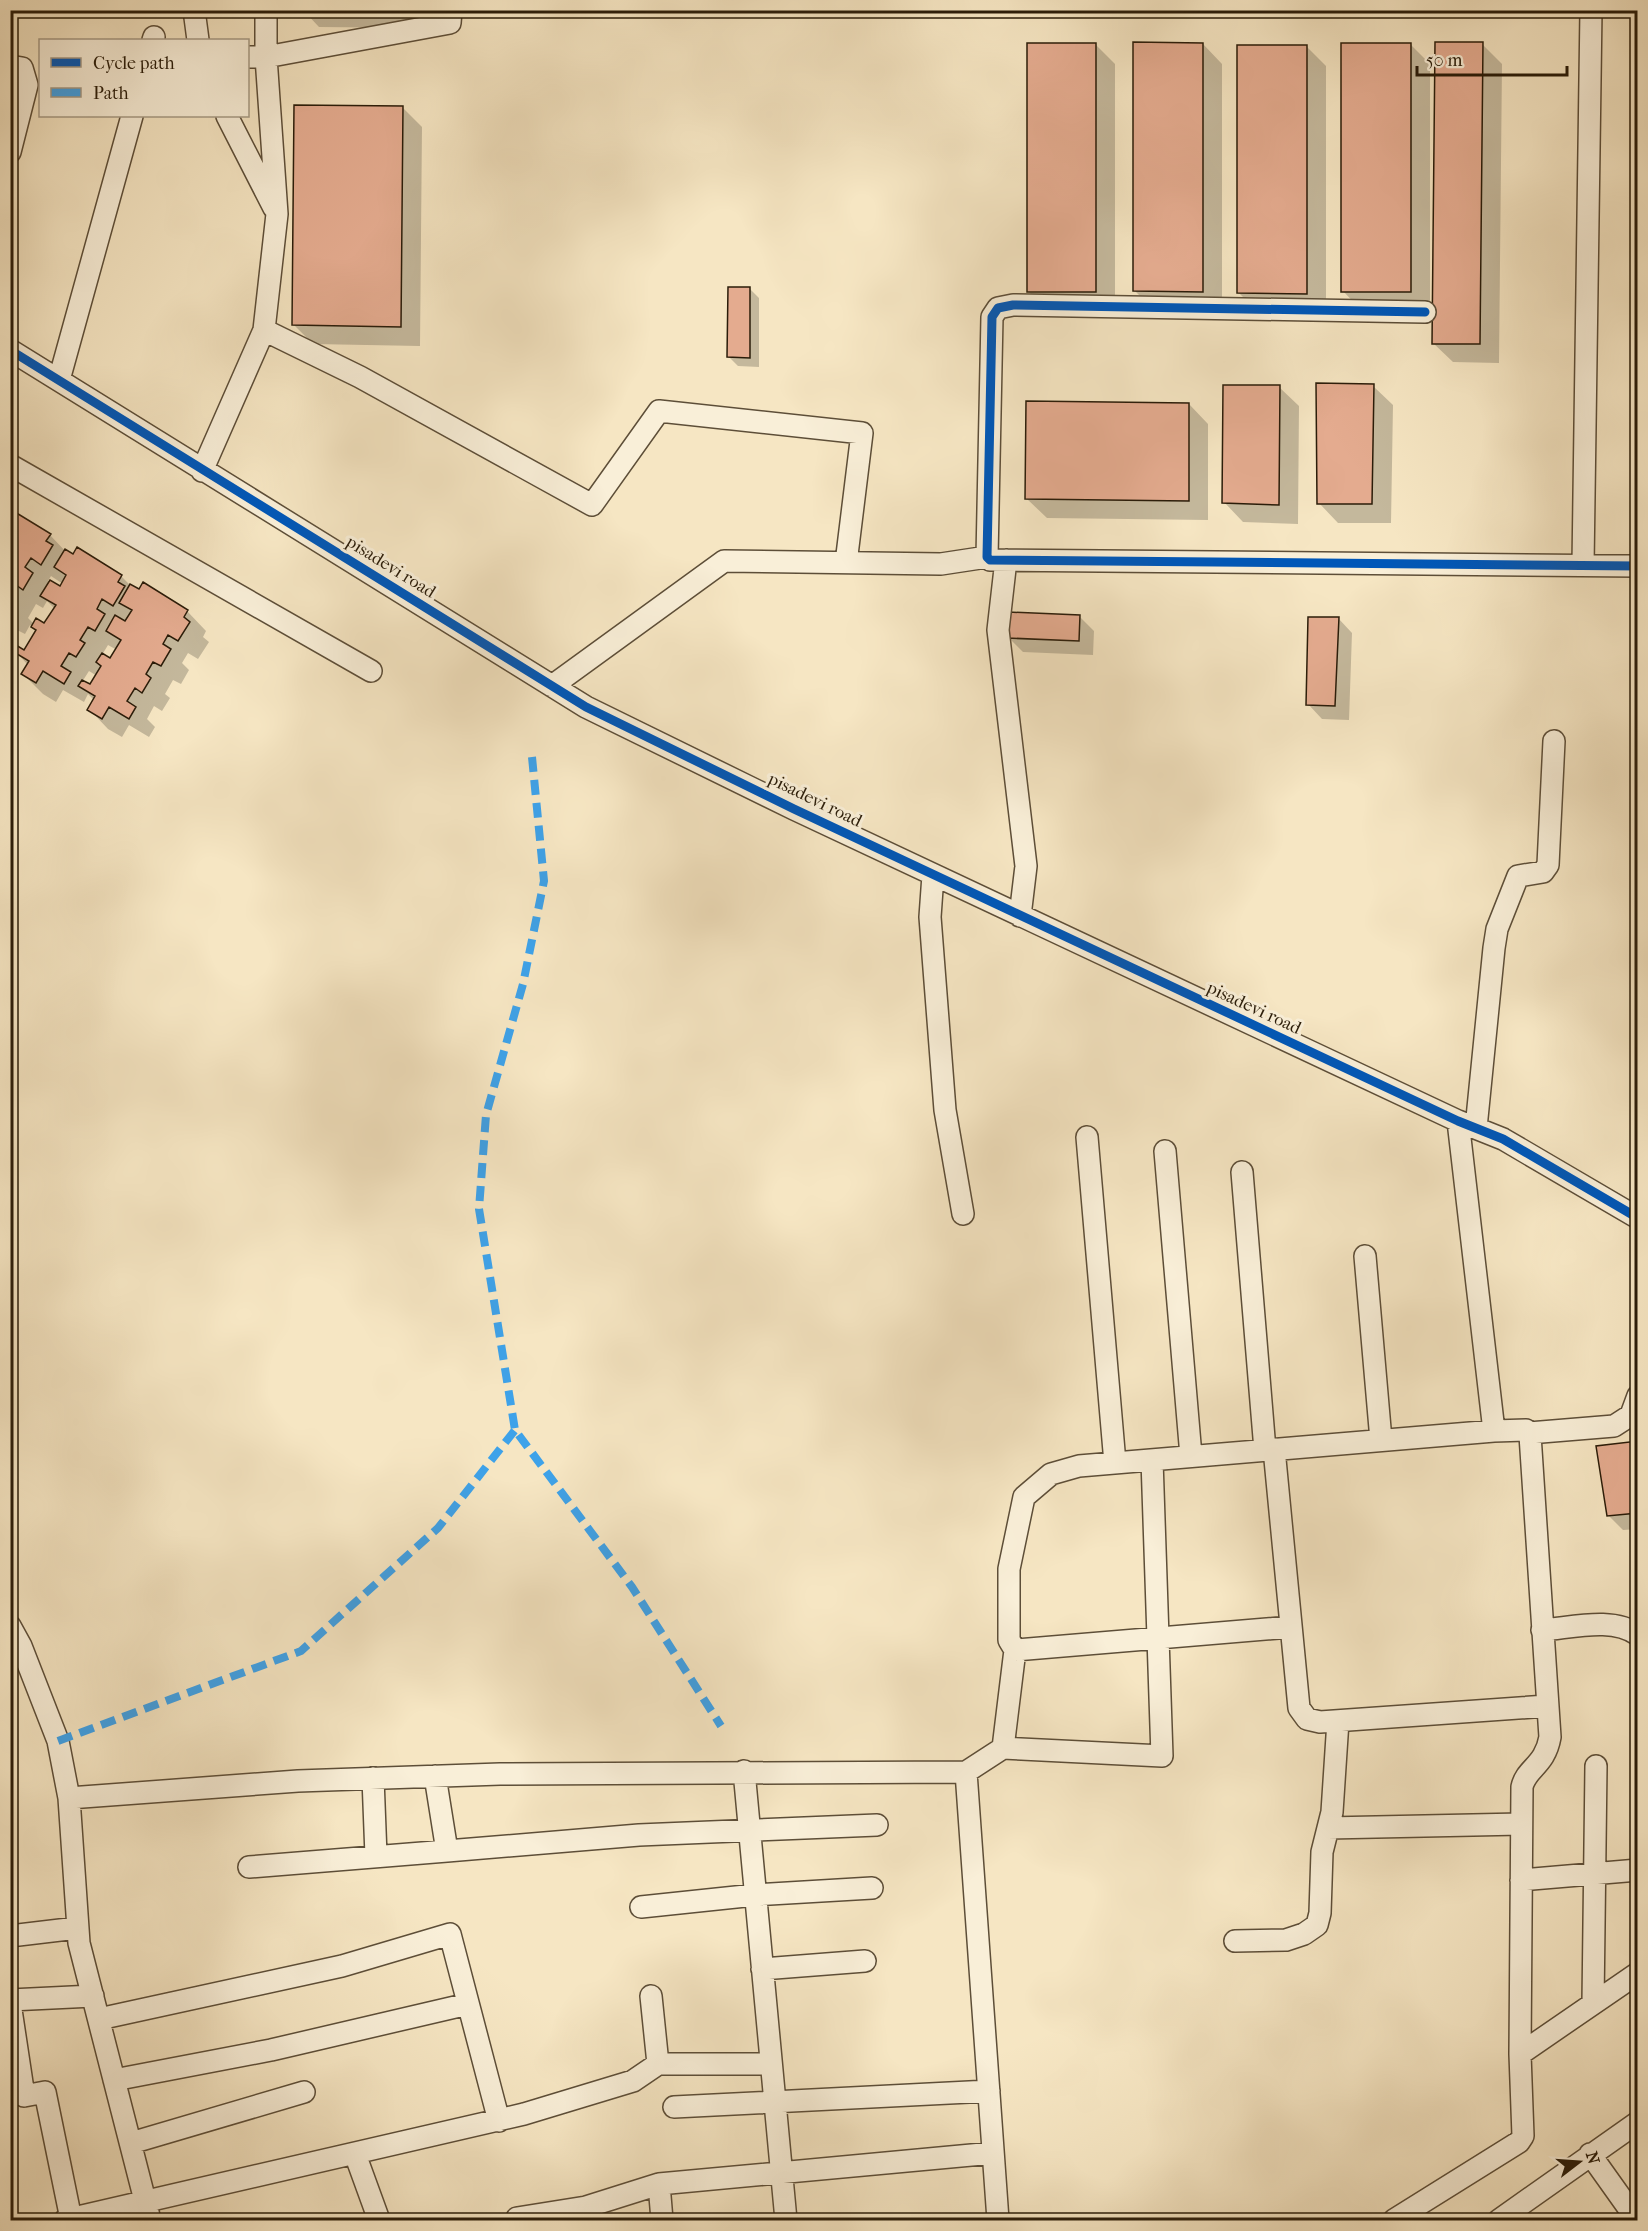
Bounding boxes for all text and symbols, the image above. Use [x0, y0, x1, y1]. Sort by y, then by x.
legend [39, 39, 249, 117]
scale bar [1417, 39, 1567, 77]
text: 50 m [1426, 50, 1463, 71]
text: Cycle path [93, 53, 174, 74]
text: Path [93, 83, 129, 104]
street label: pisadevi road [342, 531, 440, 603]
street label: pisadevi road [764, 768, 865, 832]
street label: pisadevi road [1203, 977, 1305, 1039]
north arrow [1549, 2132, 1609, 2192]
text: N [1582, 2149, 1604, 2167]

